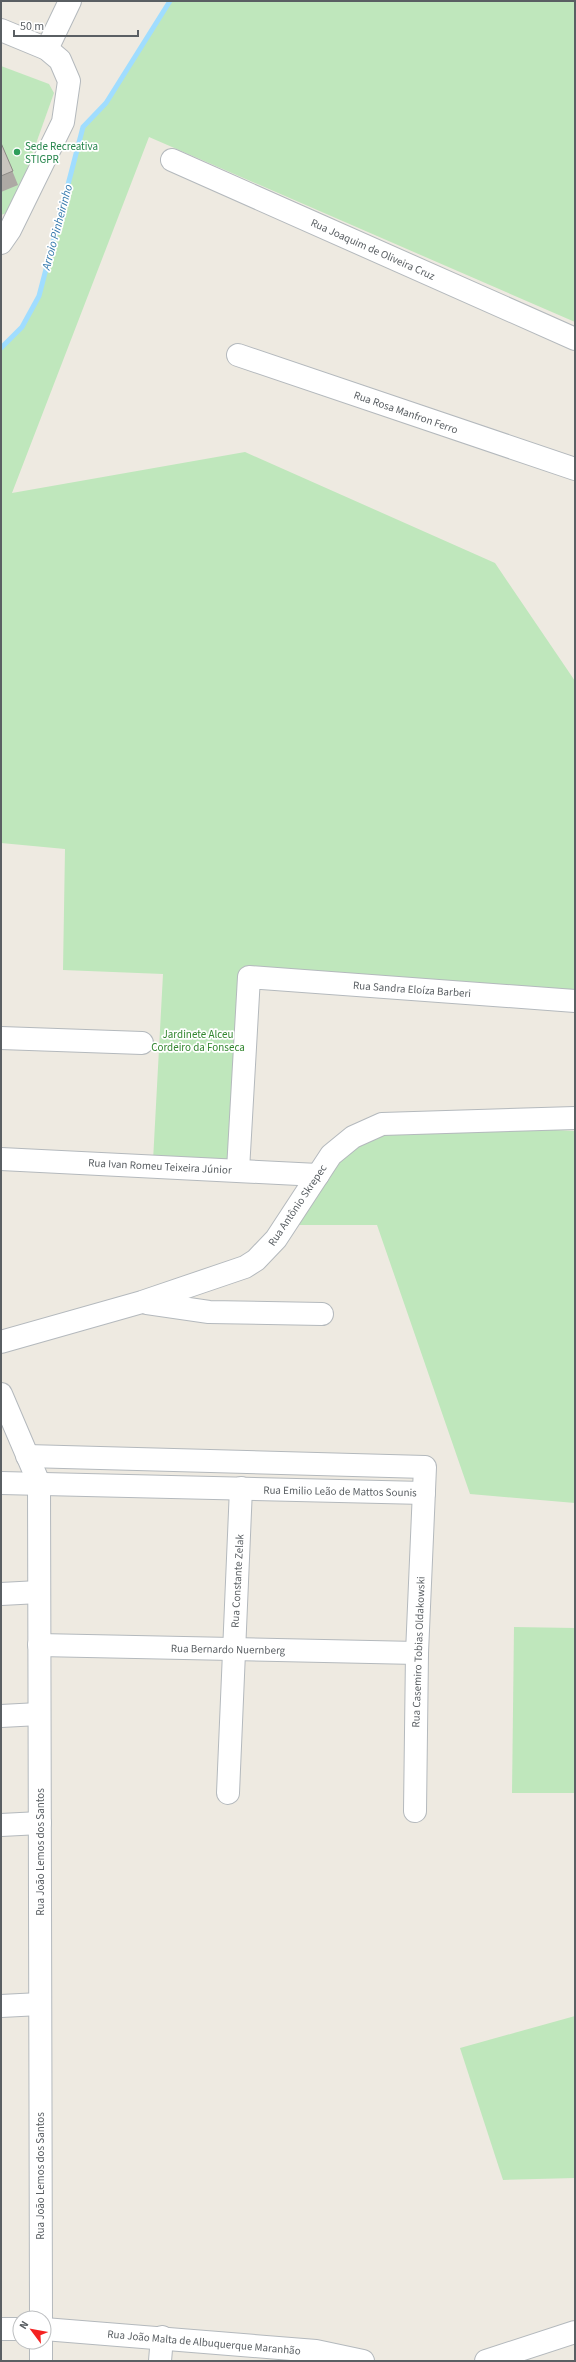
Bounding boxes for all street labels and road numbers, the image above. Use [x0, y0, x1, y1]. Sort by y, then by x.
street label: Rua Joaquim de Oliveira Cruz [308, 215, 438, 284]
street label: Rua Rosa Manfron Ferro [352, 388, 460, 437]
street label: Rua Sandra Eloíza Barberi [352, 978, 471, 1001]
street label: Rua Ivan Romeu Teixeira Júnior [88, 1155, 232, 1178]
street label: Rua Antônio Skrepec [265, 1162, 330, 1249]
street label: Rua Emilio Leão de Mattos Sounis [263, 1483, 417, 1500]
street label: Rua Constante Zelak [228, 1533, 247, 1628]
street label: Rua Casemiro Tobias Oldakowski [408, 1576, 429, 1728]
street label: Rua Bernardo Nuernberg [171, 1641, 286, 1658]
street label: Rua João Lemos dos Santos [33, 1788, 48, 1916]
street label: Rua João Lemos dos Santos [33, 2112, 48, 2240]
street label: Rua João Malta de Albuquerque Maranhão [107, 2327, 301, 2358]

